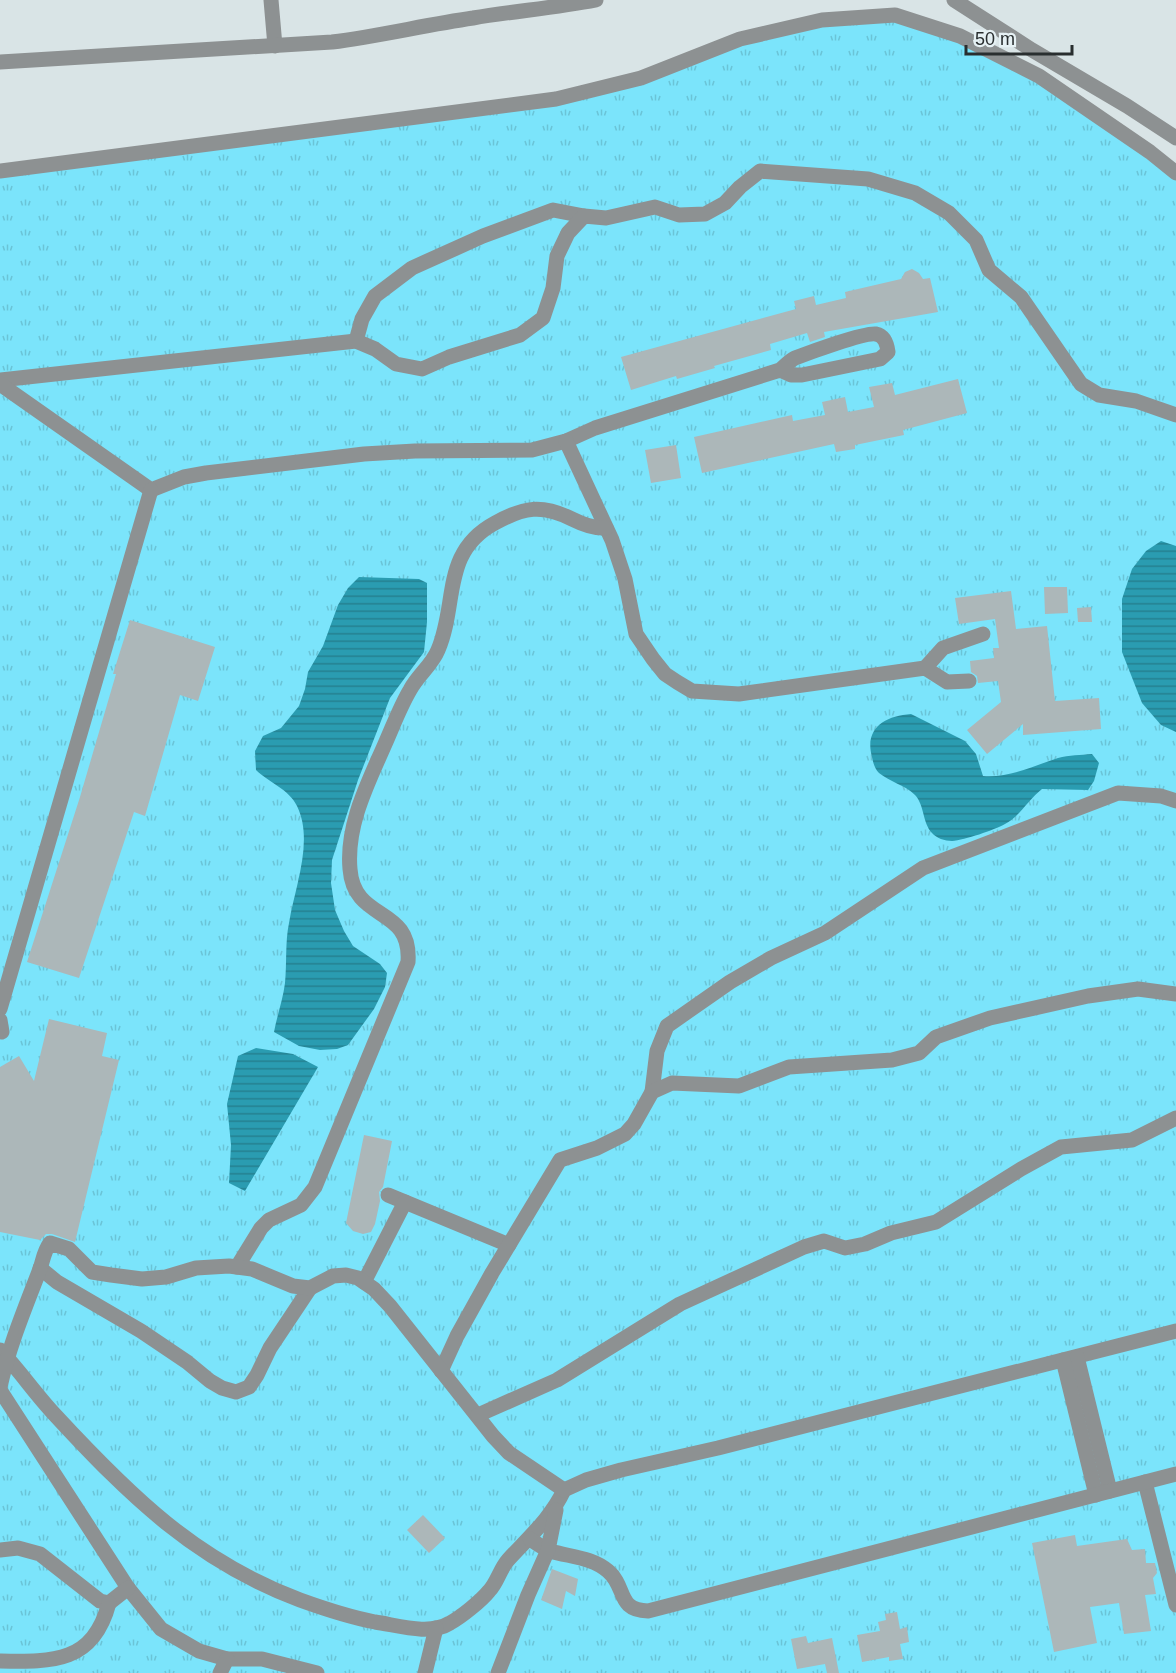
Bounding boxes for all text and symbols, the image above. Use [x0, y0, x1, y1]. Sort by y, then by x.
scale bar [966, 18, 1072, 56]
text: 50 m [975, 29, 1015, 49]

